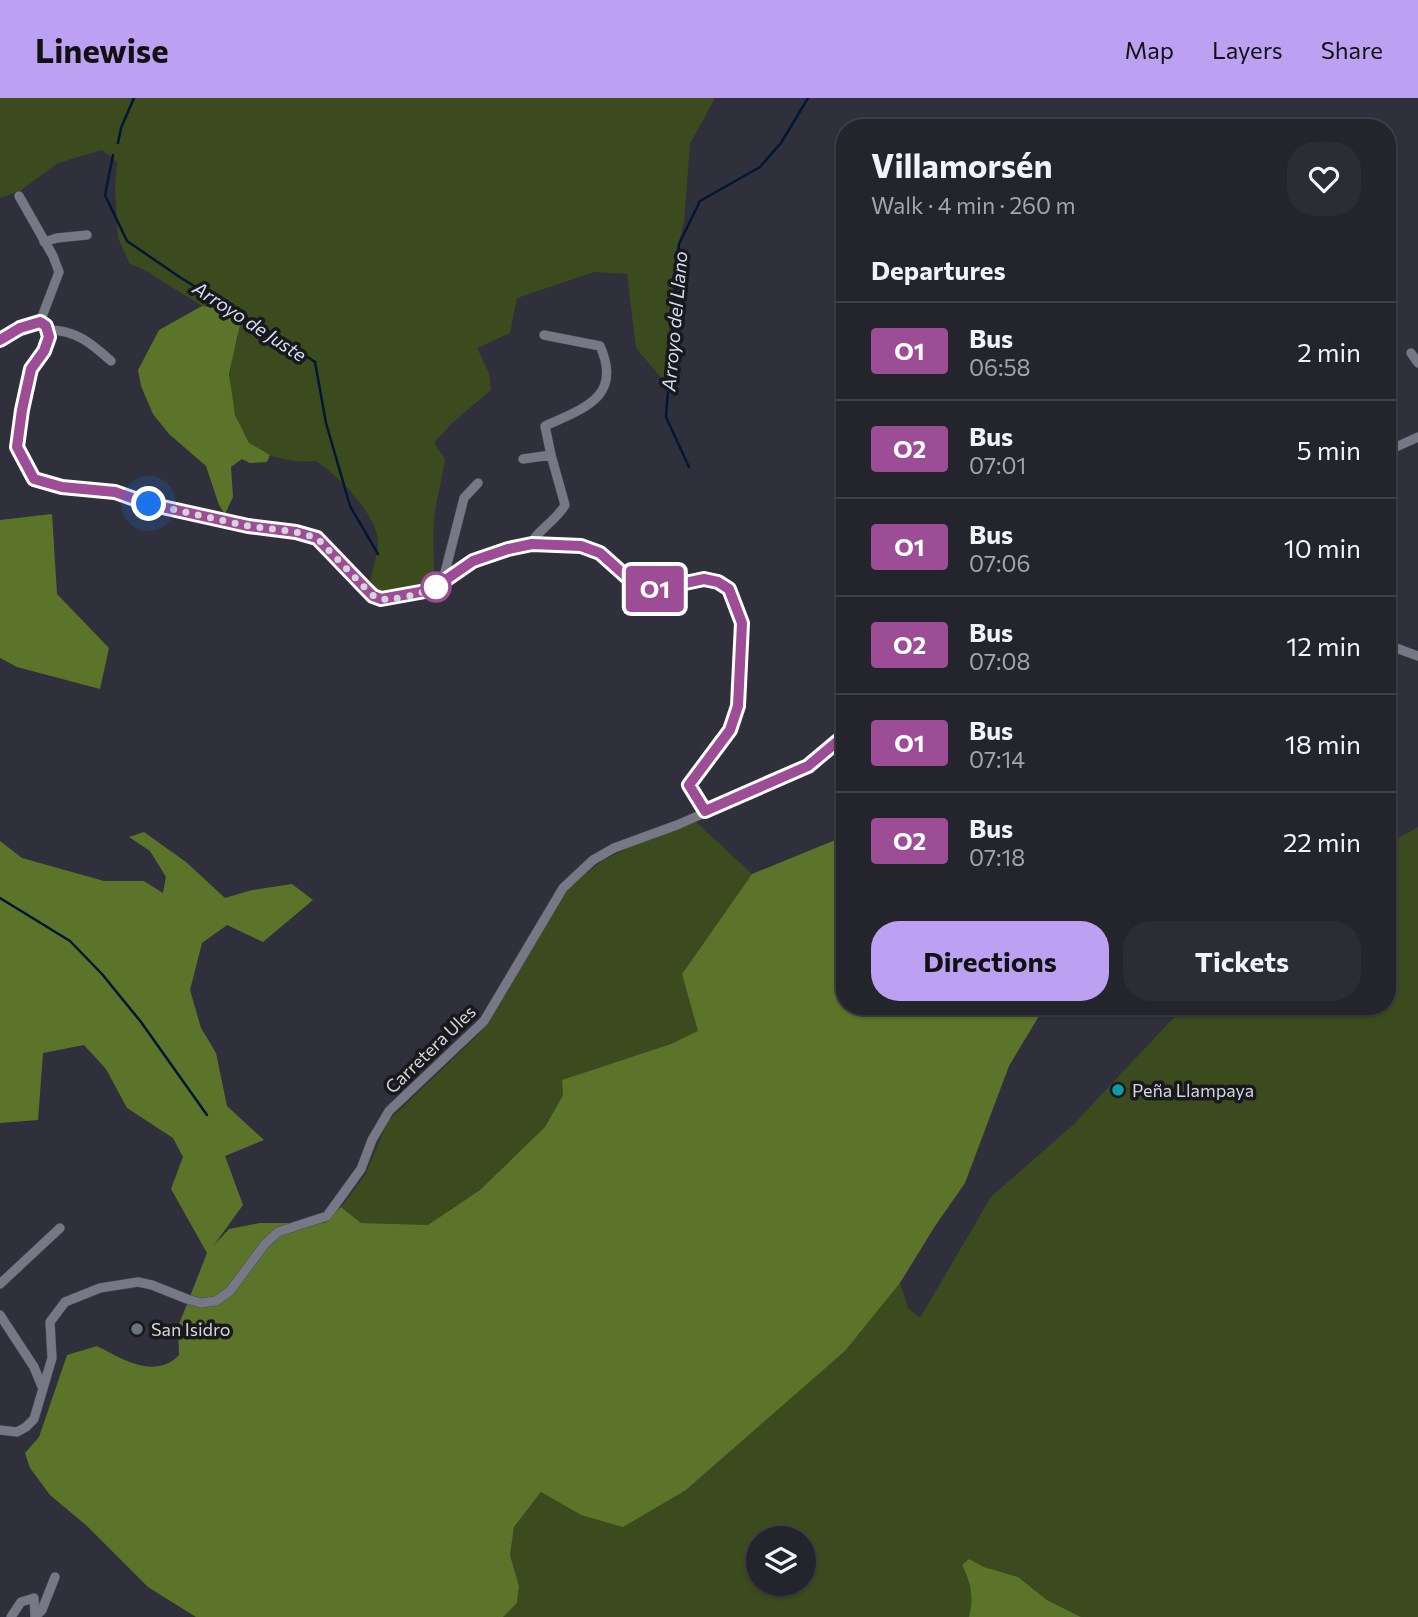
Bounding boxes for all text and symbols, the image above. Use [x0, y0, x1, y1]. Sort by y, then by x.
text: Linewise [35, 29, 169, 70]
text: Map [1125, 35, 1174, 64]
text: Layers [1212, 35, 1283, 64]
text: Share [1321, 35, 1383, 64]
button: heart [1287, 142, 1361, 216]
text: Villamorsén [871, 144, 1053, 185]
text: Walk · 4 min · 260 m [871, 191, 1076, 219]
water label: Arroyo del Llano [656, 250, 692, 393]
text: Departures [871, 254, 1006, 285]
water label: Arroyo de Juste [188, 275, 311, 366]
text: Bus [969, 322, 1013, 353]
text: O1 [894, 336, 925, 365]
text: 2 min [1297, 336, 1361, 367]
text: 06:58 [969, 353, 1031, 381]
text: Bus [969, 420, 1013, 451]
text: O2 [893, 434, 926, 463]
text: 5 min [1297, 434, 1361, 465]
text: 07:01 [969, 451, 1026, 479]
your location [131, 486, 166, 521]
text: Bus [969, 518, 1013, 549]
text: O1 [894, 532, 925, 561]
text: 10 min [1284, 532, 1361, 563]
text: 07:06 [969, 549, 1030, 577]
line badge: O1 [624, 566, 686, 612]
unlabelled marker [421, 572, 451, 602]
text: O1 [640, 574, 670, 603]
text: Bus [969, 616, 1013, 647]
text: O2 [893, 630, 926, 659]
text: 12 min [1286, 630, 1361, 661]
text: 07:08 [969, 647, 1030, 675]
text: Bus [969, 714, 1013, 745]
text: O1 [894, 728, 925, 757]
text: 18 min [1285, 728, 1361, 759]
text: 07:14 [969, 745, 1025, 773]
text: Bus [969, 812, 1013, 843]
text: O2 [893, 826, 926, 855]
text: 22 min [1283, 826, 1361, 857]
text: 07:18 [969, 843, 1025, 871]
button: Directions [871, 921, 1109, 1001]
button: Tickets [1123, 921, 1361, 1001]
street label: Carretera Ules [380, 1000, 480, 1098]
place label: Peña Llampaya [1132, 1079, 1254, 1101]
marker: Peña Llampaya [1110, 1082, 1126, 1098]
place label: San Isidro [151, 1318, 231, 1340]
marker: San Isidro [129, 1321, 145, 1337]
map controls [746, 1526, 816, 1596]
button: layers [746, 1526, 816, 1596]

